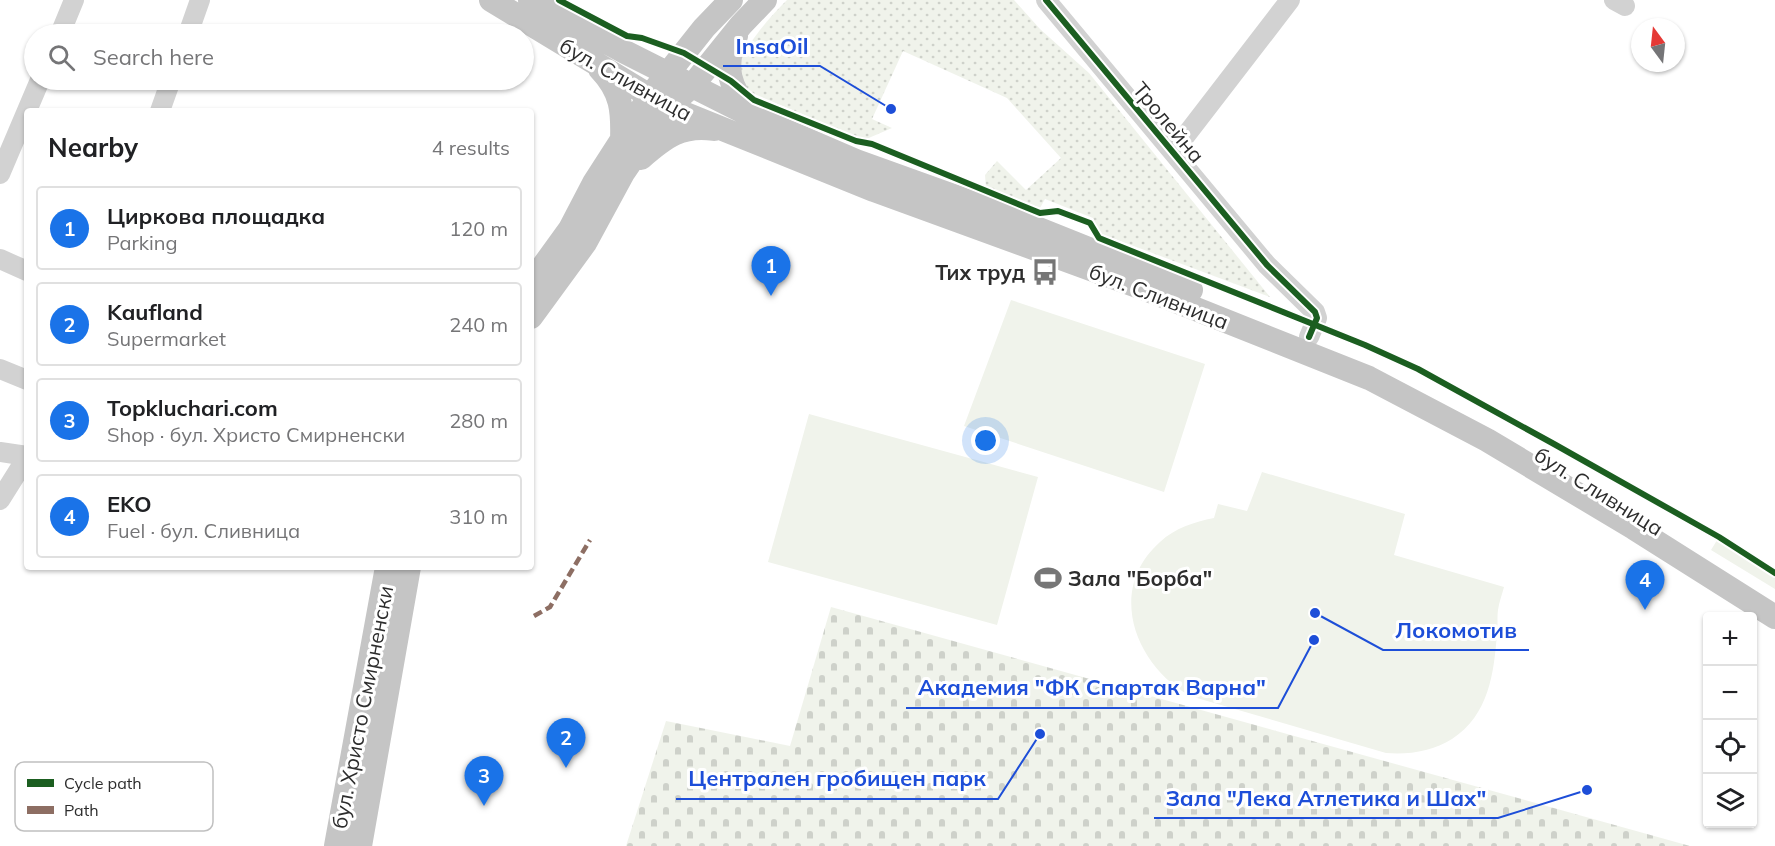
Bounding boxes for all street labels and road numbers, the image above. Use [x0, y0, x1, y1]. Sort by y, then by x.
street label: бул. Сливница [555, 32, 697, 126]
street label: Тролейна [1128, 76, 1210, 168]
street label: бул. Сливница [1086, 258, 1232, 334]
street label: бул. Сливница [1530, 441, 1668, 541]
street label: бул. Христо Смирненски [326, 583, 398, 831]

